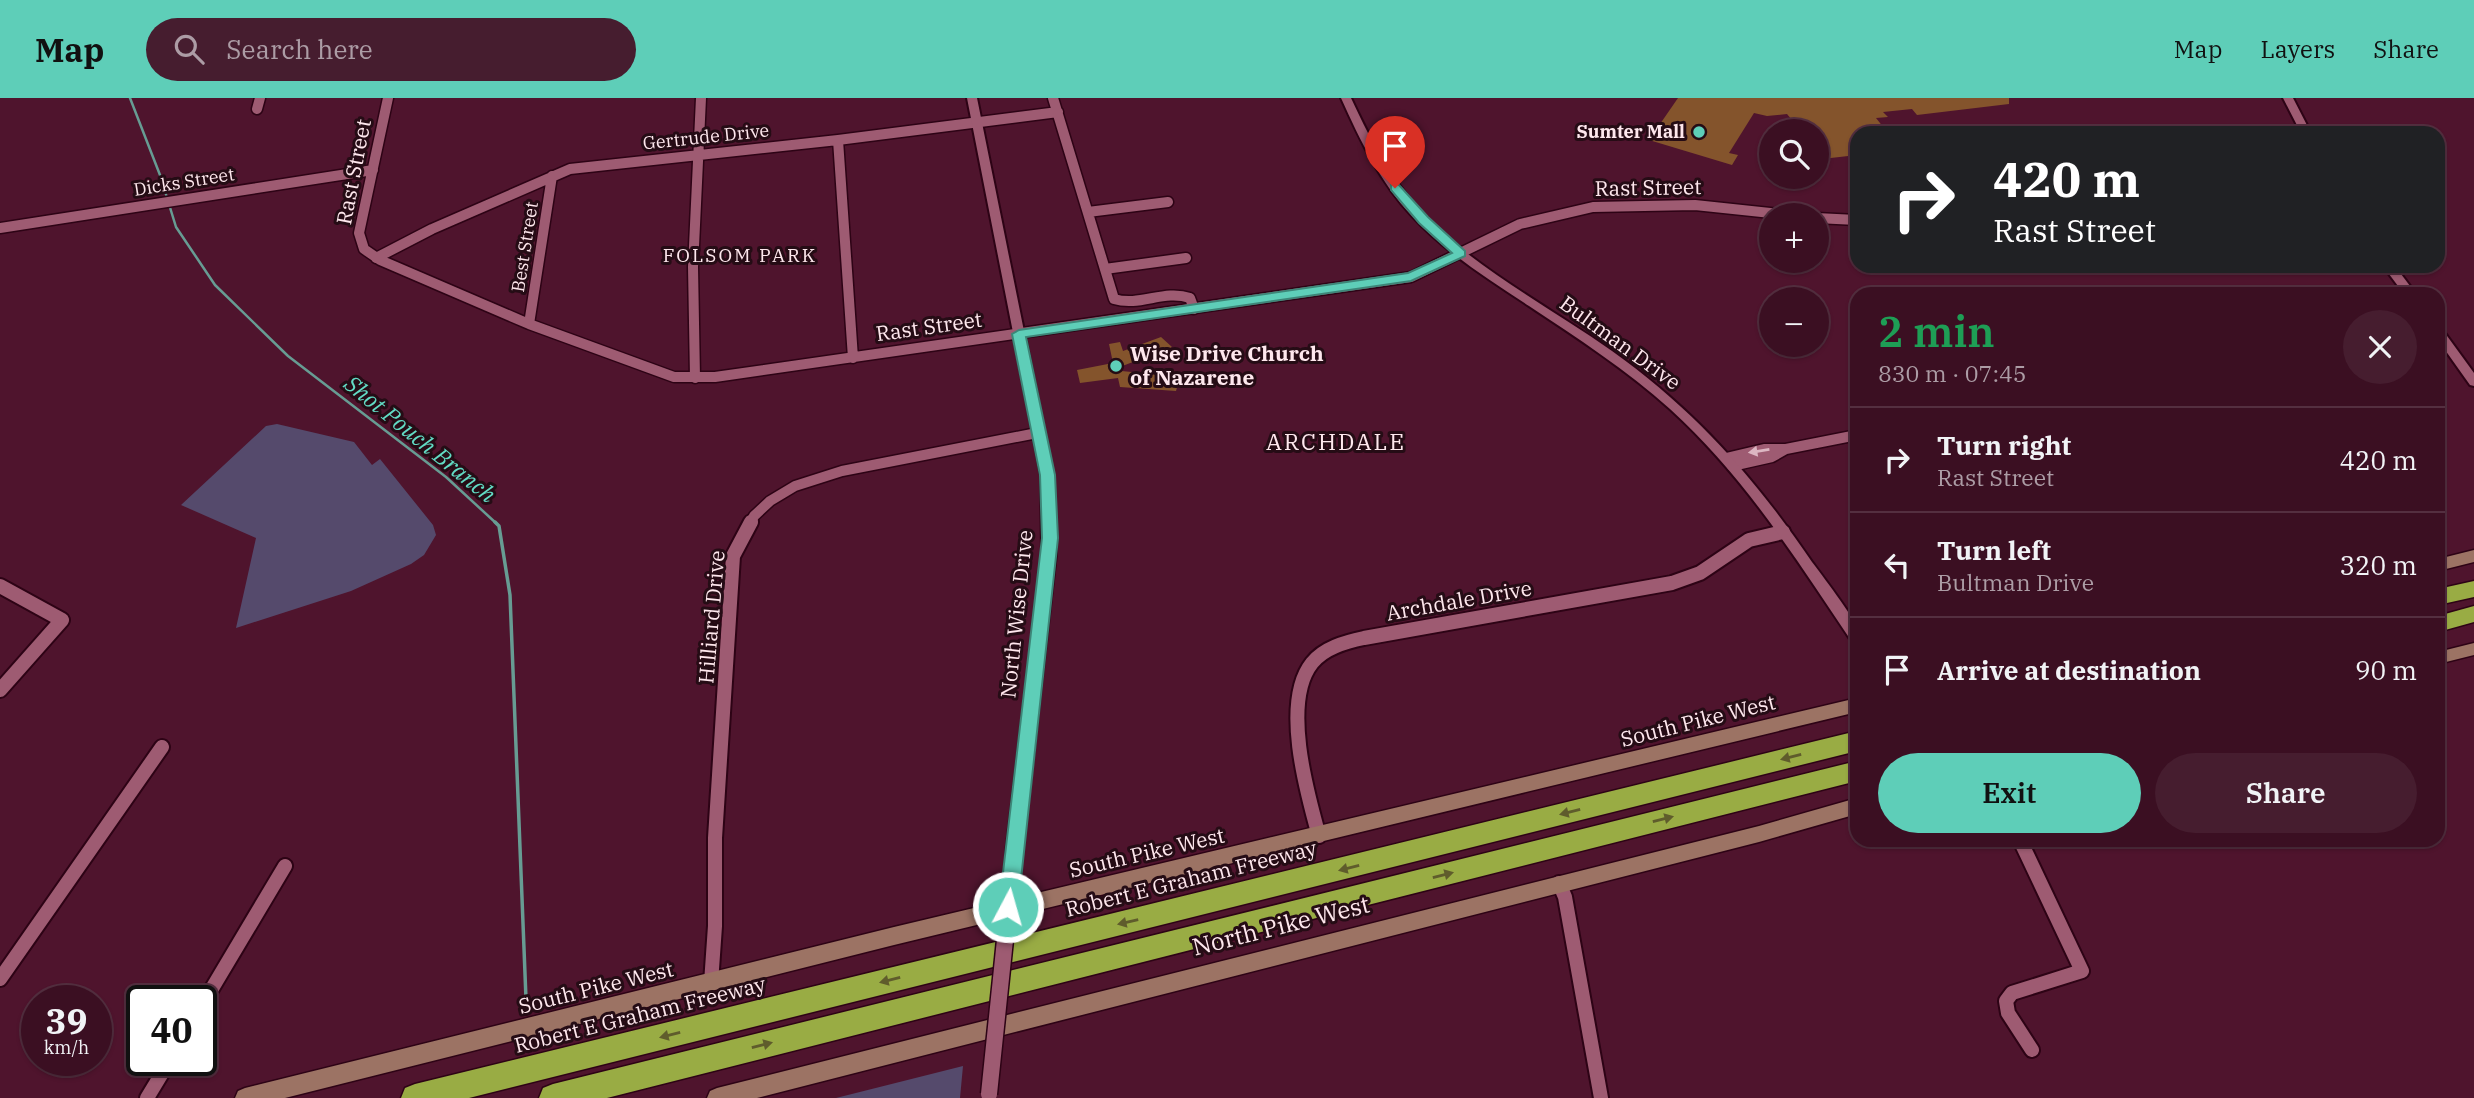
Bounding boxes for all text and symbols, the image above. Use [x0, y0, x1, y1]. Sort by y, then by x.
search box [146, 18, 636, 81]
text: Map [35, 28, 104, 71]
icon: search [170, 30, 208, 68]
text: Search here [226, 32, 373, 66]
text: Map [2174, 33, 2222, 65]
text: Layers [2260, 33, 2335, 65]
text: Share [2373, 33, 2439, 65]
pin [1365, 116, 1425, 188]
street label: Rast Street [329, 117, 377, 227]
street label: Gertrude Drive [642, 118, 770, 155]
map controls [1759, 119, 1829, 357]
button: search [1759, 119, 1829, 189]
place label: Sumter Mall [1576, 120, 1685, 143]
marker: Sumter Mall [1691, 124, 1707, 140]
icon: arrive [1376, 127, 1414, 165]
text: 420 m [1993, 147, 2140, 210]
icon: right [1878, 154, 1969, 245]
street label: Dicks Street [132, 162, 236, 201]
street label: Rast Street [1594, 172, 1702, 202]
street label: Best Street [506, 200, 543, 294]
button: + [1759, 203, 1829, 273]
text: Rast Street [1993, 209, 2156, 251]
district label: FOLSOM PARK [663, 243, 817, 267]
button: − [1759, 287, 1829, 357]
street label: Bultman Drive [1554, 289, 1687, 396]
text: 2 min [1878, 304, 1995, 359]
street label: Rast Street [874, 305, 984, 347]
button: close [2343, 310, 2417, 384]
place label: Wise Drive Church of Nazarene [1130, 339, 1324, 391]
marker: Wise Drive Church of Nazarene [1108, 358, 1124, 374]
text: 830 m · 07:45 [1878, 358, 2027, 388]
water label: Shot Pouch Branch [338, 367, 503, 509]
district label: ARCHDALE [1266, 426, 1406, 456]
text: Turn right [1937, 428, 2071, 462]
icon: right [1878, 441, 1916, 479]
text: 420 m [2339, 443, 2417, 477]
one-way arrow [1748, 446, 1770, 457]
text: Rast Street [1937, 462, 2054, 492]
street label: North Wise Drive [993, 528, 1039, 699]
text: Turn left [1937, 533, 2051, 567]
icon: left [1878, 546, 1916, 584]
text: 320 m [2339, 548, 2417, 582]
street label: Hilliard Drive [691, 549, 731, 685]
text: Bultman Drive [1937, 567, 2094, 597]
street label: Archdale Drive [1384, 573, 1534, 627]
icon: arrive [1878, 651, 1916, 689]
text: Arrive at destination [1937, 653, 2201, 687]
text: 90 m [2355, 653, 2417, 687]
street label: South Pike West [1617, 687, 1778, 753]
one-way arrow [1779, 752, 1801, 763]
button: Exit [1878, 753, 2141, 833]
button: Share [2155, 753, 2417, 833]
one-way arrow [1559, 807, 1581, 818]
one-way arrow [1652, 813, 1674, 824]
street label: South Pike West [1066, 821, 1227, 884]
street label: Robert E Graham Freeway [1062, 833, 1320, 923]
one-way arrow [1338, 863, 1360, 874]
one-way arrow [1432, 869, 1454, 880]
position arrow [971, 870, 1045, 944]
street label: North Pike West [1189, 888, 1373, 963]
one-way arrow [1117, 917, 1139, 928]
street label: South Pike West [515, 954, 676, 1020]
street label: Robert E Graham Freeway [511, 969, 769, 1059]
one-way arrow [879, 975, 901, 986]
speed limit sign: 40 [126, 985, 217, 1076]
text: 39 [45, 998, 88, 1044]
one-way arrow [659, 1030, 681, 1041]
text: km/h [44, 1036, 89, 1059]
one-way arrow [751, 1039, 773, 1050]

